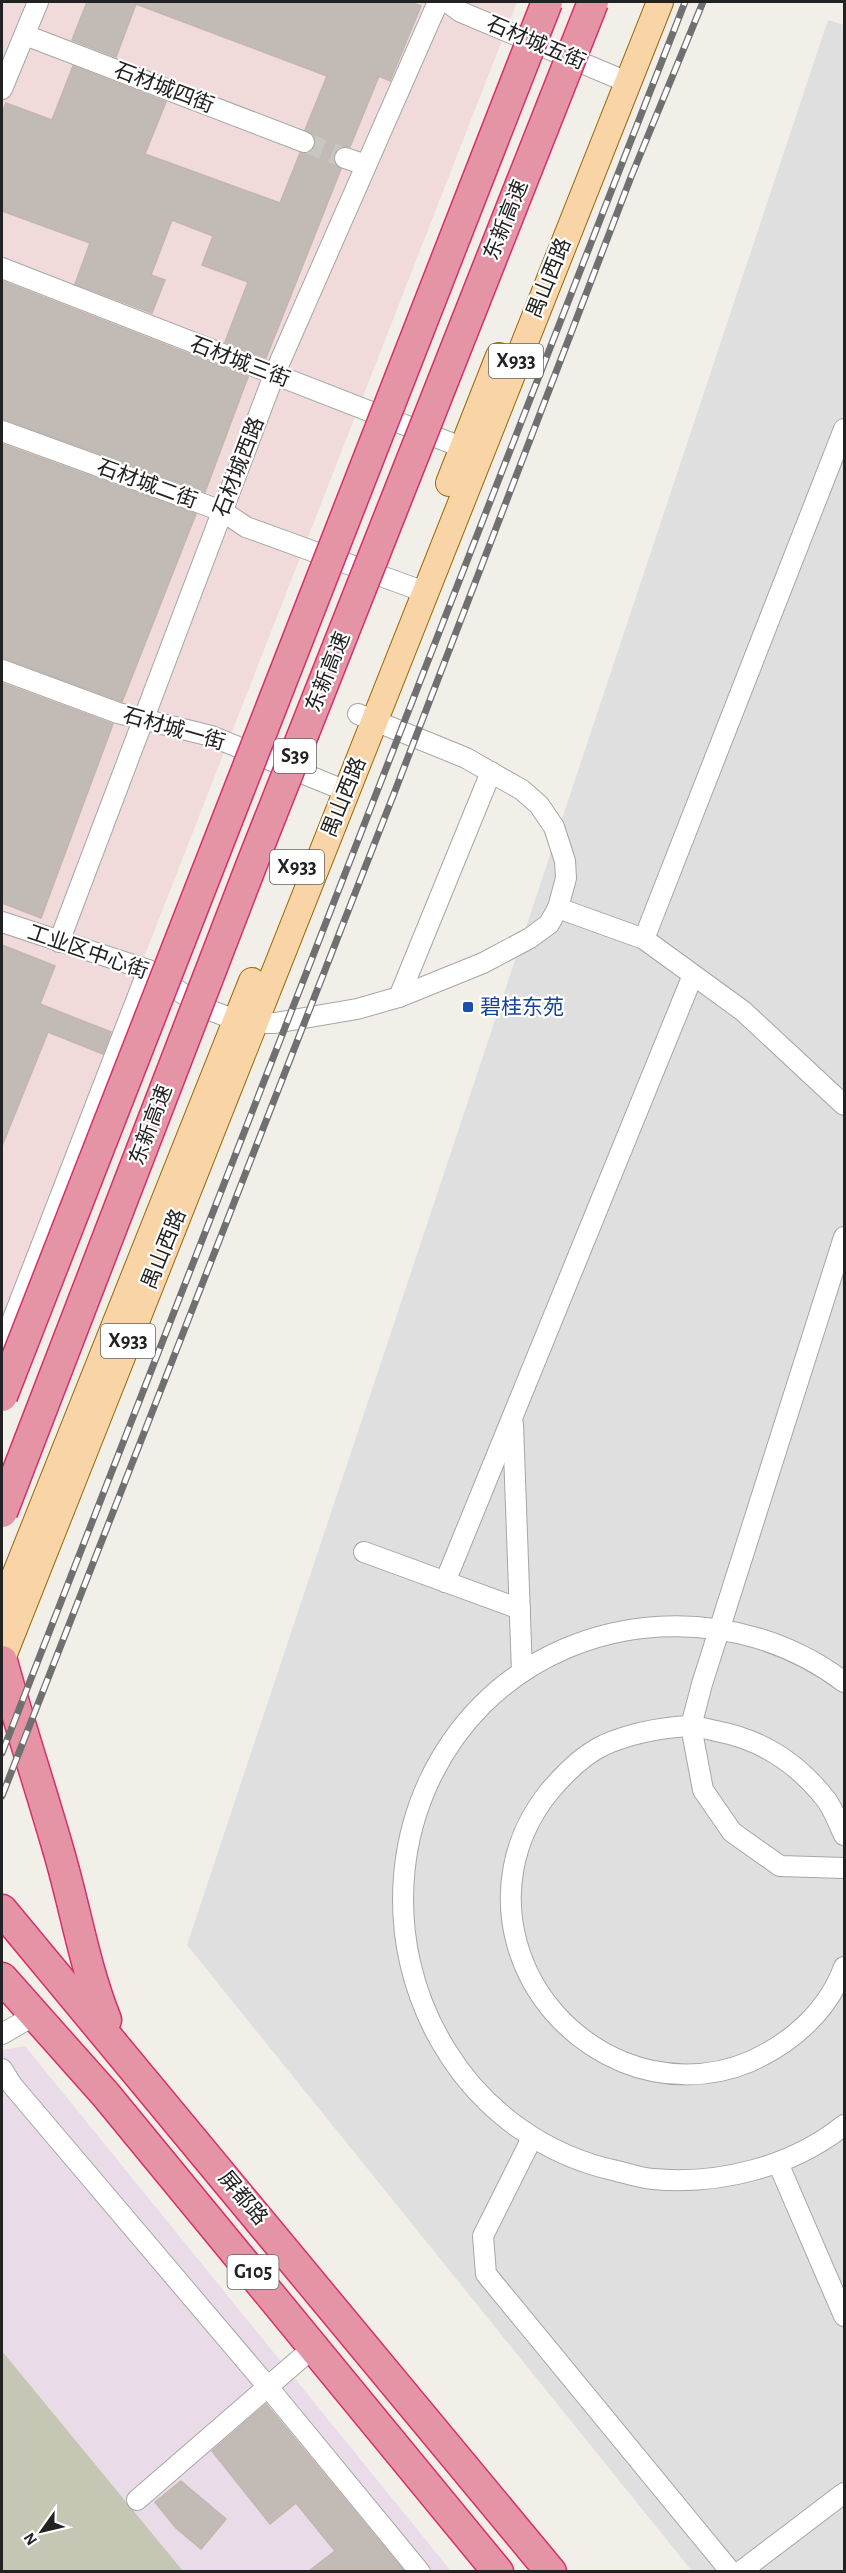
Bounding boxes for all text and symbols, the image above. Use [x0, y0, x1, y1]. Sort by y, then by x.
street label: 石材城五街 [484, 12, 589, 73]
street label: 石材城四街 [111, 58, 217, 117]
street label: 东新高速 [480, 177, 531, 263]
street label: 禺山西路 [523, 235, 574, 321]
street label: 石材城三街 [187, 332, 293, 391]
road number: X933 [489, 344, 543, 378]
street label: 石材城西路 [209, 414, 268, 520]
street label: 石材城二街 [94, 455, 200, 512]
street label: 东新高速 [302, 629, 353, 715]
street label: 石材城一街 [121, 703, 228, 754]
road number: S39 [274, 739, 316, 773]
street label: 禺山西路 [318, 754, 369, 840]
road number: X933 [270, 850, 324, 884]
street label: 工业区中心街 [25, 921, 151, 982]
place label: 碧桂东苑 [480, 996, 564, 1018]
marker: 碧桂东苑 [461, 1000, 475, 1014]
street label: 东新高速 [125, 1082, 176, 1168]
street label: 禺山西路 [138, 1206, 189, 1292]
road number: X933 [101, 1324, 155, 1358]
street label: 屏都路 [215, 2166, 272, 2229]
road number: G105 [228, 2255, 278, 2289]
north arrow [12, 2501, 72, 2561]
text: N [21, 2530, 40, 2548]

